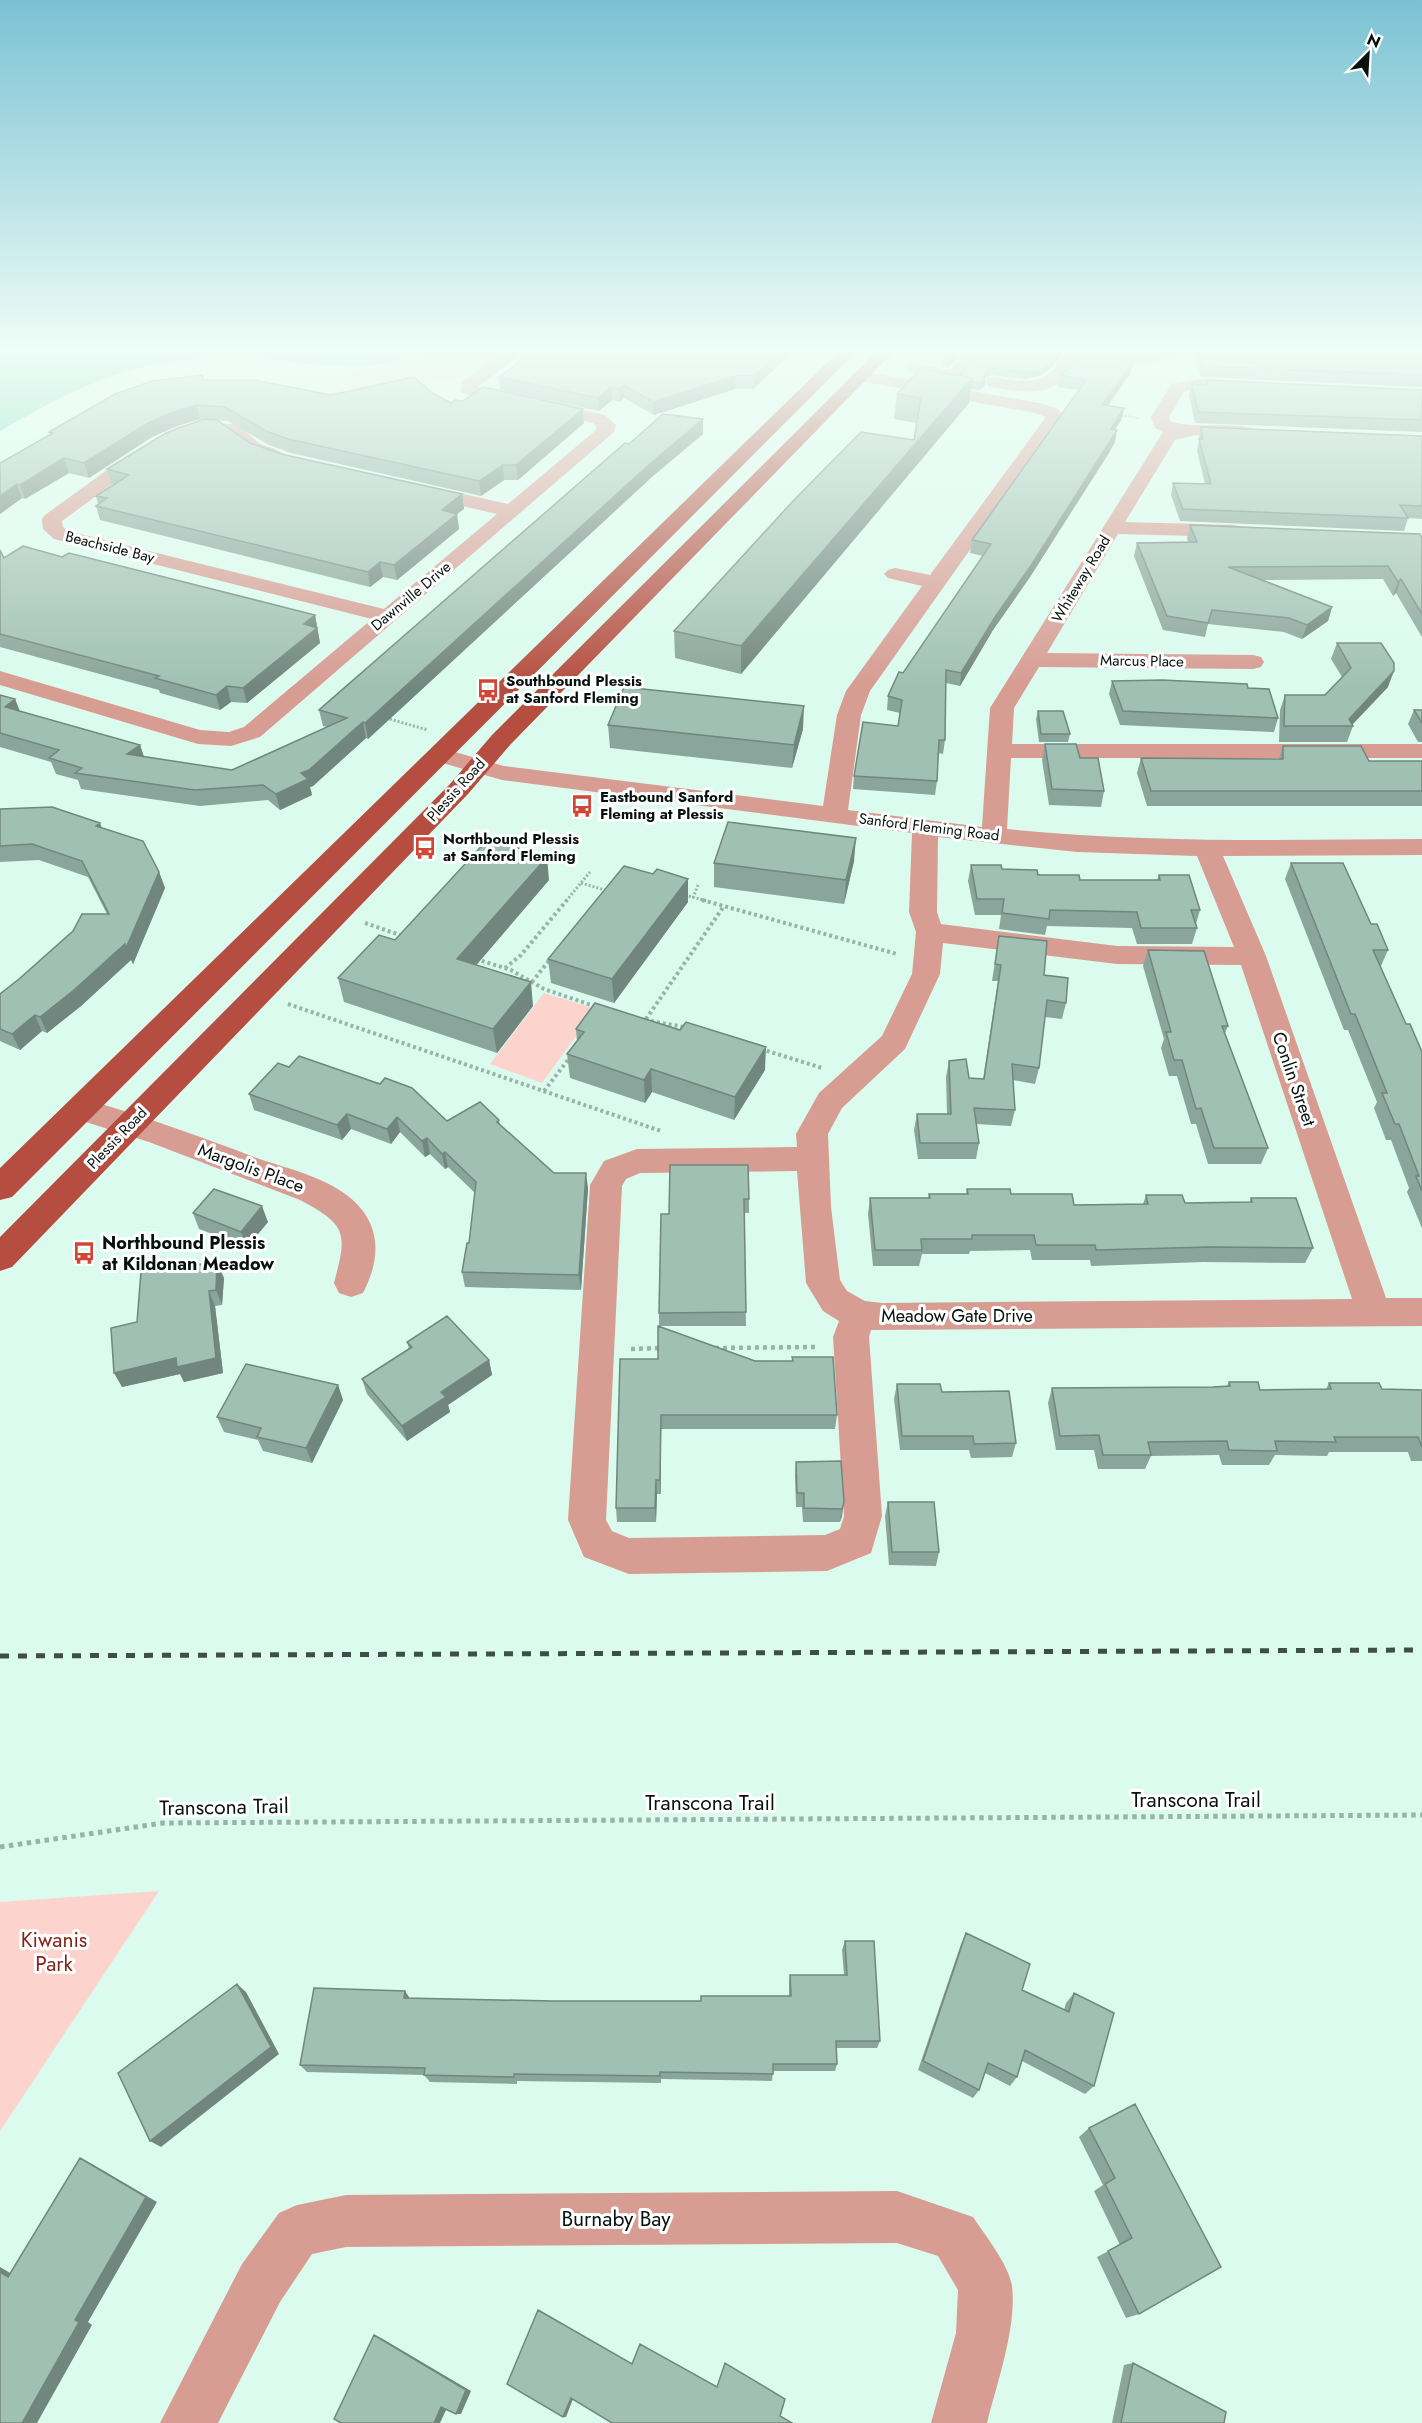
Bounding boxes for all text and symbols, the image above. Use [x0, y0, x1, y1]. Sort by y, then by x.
north arrow [1338, 24, 1398, 84]
text: N [1363, 28, 1384, 54]
street label: Beachside Bay [63, 525, 157, 569]
street label: Whiteway Road [1046, 531, 1116, 627]
street label: Dawnville Drive [366, 556, 456, 636]
street label: Marcus Place [1100, 649, 1184, 673]
place label: Southbound Plessis at Sanford Fleming [506, 670, 642, 709]
bus stop icon: Southbound Plessis at Sanford Fleming [475, 677, 501, 703]
street label: Plessis Road [422, 754, 490, 826]
place label: Eastbound Sanford Fleming at Plessis [600, 786, 733, 825]
bus stop icon: Eastbound Sanford Fleming at Plessis [569, 793, 595, 819]
street label: Sanford Fleming Road [857, 807, 1001, 847]
place label: Northbound Plessis at Sanford Fleming [443, 828, 579, 867]
bus stop icon: Northbound Plessis at Sanford Fleming [412, 835, 438, 861]
street label: Conlin Street [1266, 1028, 1323, 1130]
street label: Plessis Road [82, 1102, 152, 1174]
street label: Margolis Place [194, 1137, 308, 1199]
place label: Northbound Plessis at Kildonan Meadow [102, 1230, 274, 1277]
bus stop icon: Northbound Plessis at Kildonan Meadow [71, 1240, 97, 1266]
street label: Meadow Gate Drive [881, 1303, 1033, 1329]
street label: Transcona Trail [1131, 1785, 1261, 1815]
street label: Transcona Trail [645, 1788, 775, 1818]
street label: Transcona Trail [159, 1791, 289, 1823]
park label: Kiwanis Park [21, 1925, 87, 1979]
street label: Burnaby Bay [561, 2204, 671, 2234]

